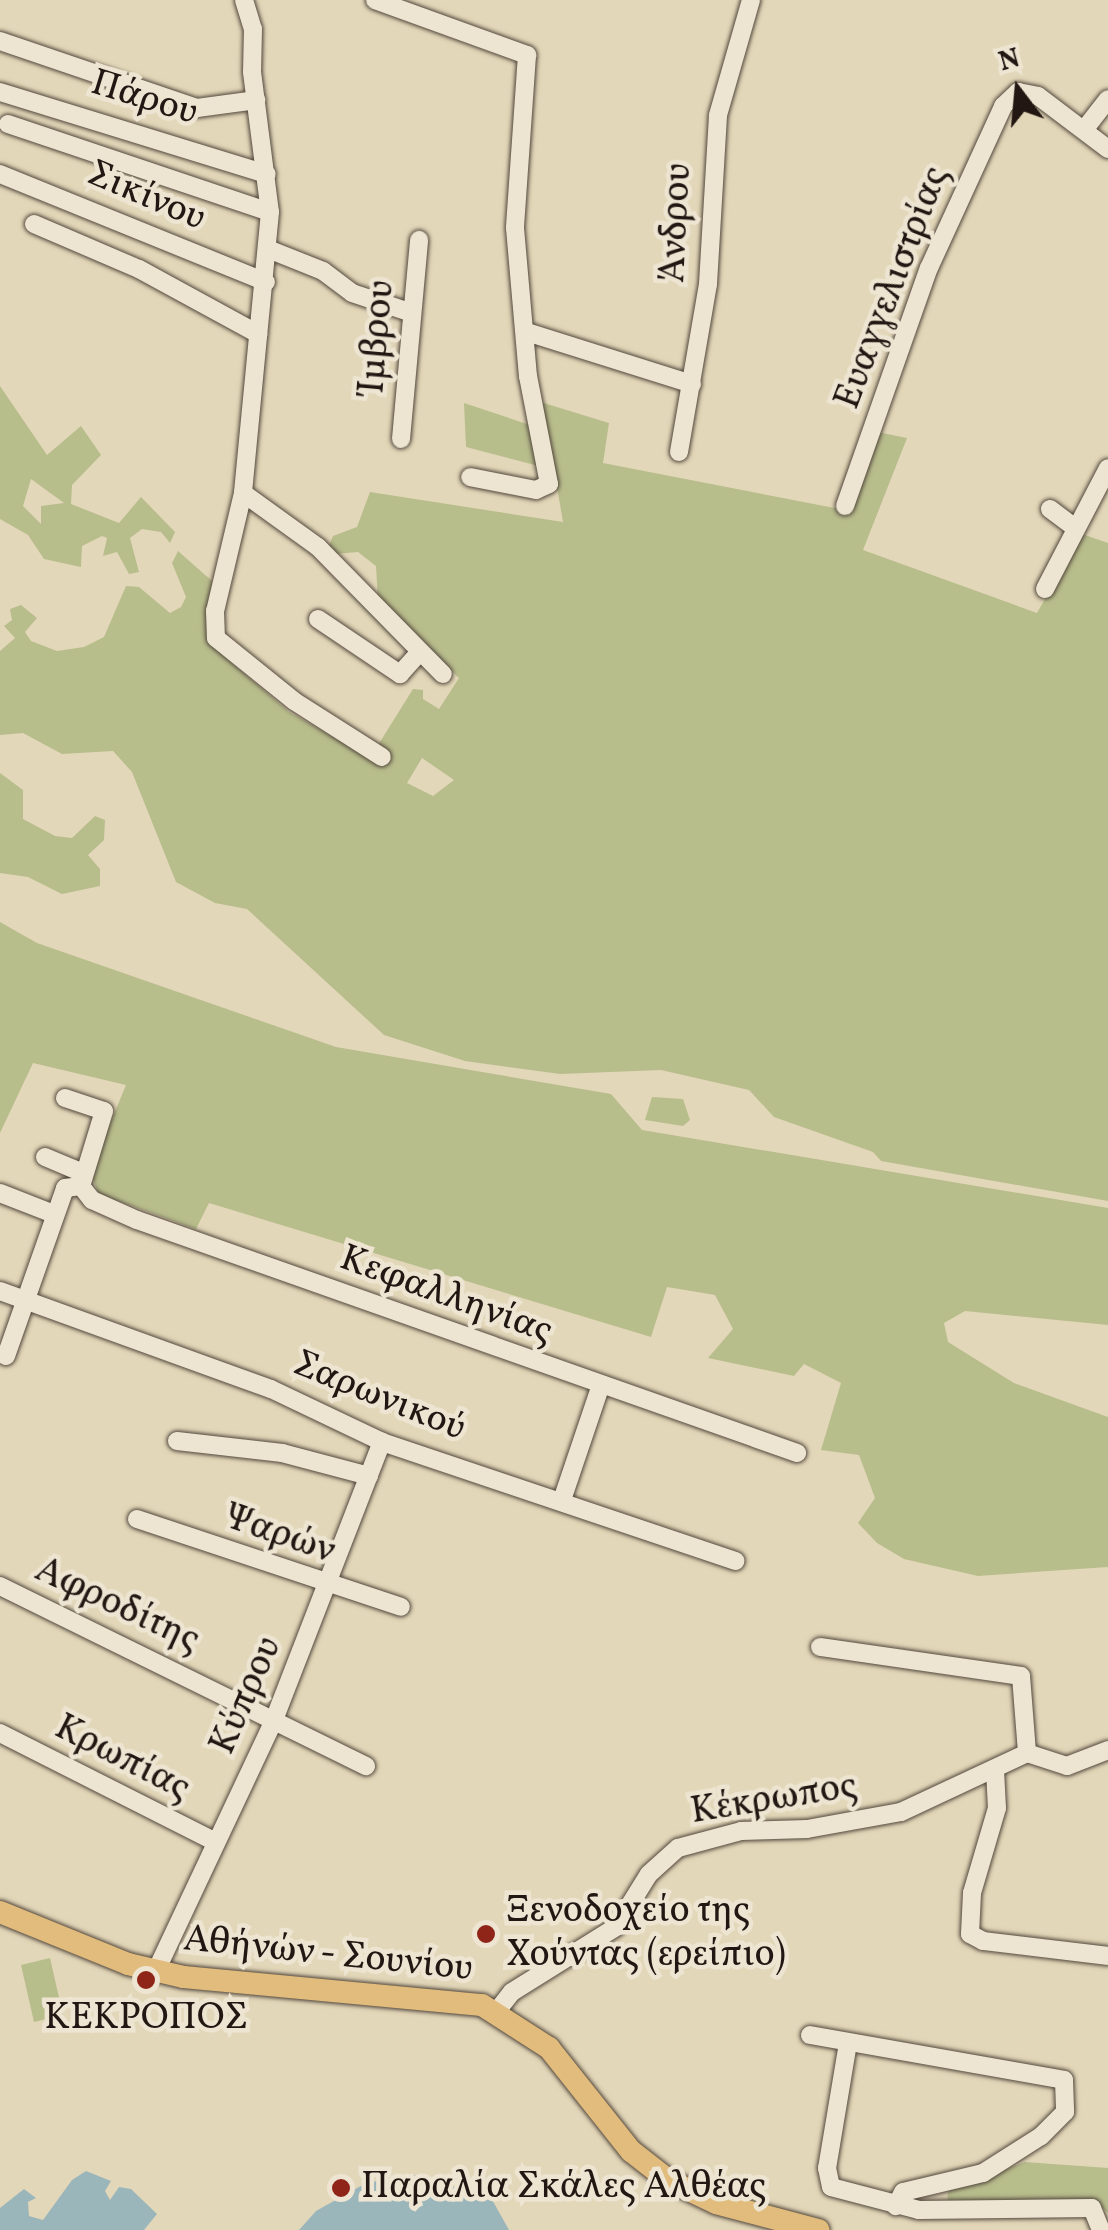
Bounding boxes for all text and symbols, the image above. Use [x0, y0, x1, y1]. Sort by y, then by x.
text: N [994, 39, 1025, 82]
north arrow [968, 40, 1068, 140]
street label: Πάρου [85, 61, 203, 137]
street label: Σικίνου [80, 152, 212, 242]
street label: Ευαγγελιστρίας [826, 160, 960, 416]
street label: Άνδρου [651, 162, 703, 284]
street label: Ίμβρου [350, 278, 406, 396]
street label: Κεφαλληνίας [333, 1236, 559, 1356]
street label: Σαρωνικού [286, 1342, 472, 1452]
street label: Ψαρών [217, 1495, 341, 1575]
street label: Αφροδίτης [27, 1548, 207, 1664]
street label: Κύπρου [201, 1630, 293, 1762]
street label: Κρωπίας [47, 1706, 197, 1812]
street label: Κέκρωπος [688, 1764, 860, 1836]
place label: Ξενοδοχείο της Χούντας (ερείπιο) [506, 1889, 786, 1978]
street label: Αθήνών - Σουνίου [180, 1917, 476, 1993]
marker: Ξενοδοχείο της Χούντας (ερείπιο) [475, 1923, 497, 1945]
marker: ΚΕΚΡΟΠΟΣ [135, 1969, 157, 1991]
place label: ΚΕΚΡΟΠΟΣ [44, 1996, 248, 2042]
place label: Παραλία Σκάλες Αλθέας [361, 2165, 766, 2211]
marker: Παραλία Σκάλες Αλθέας [330, 2177, 352, 2199]

